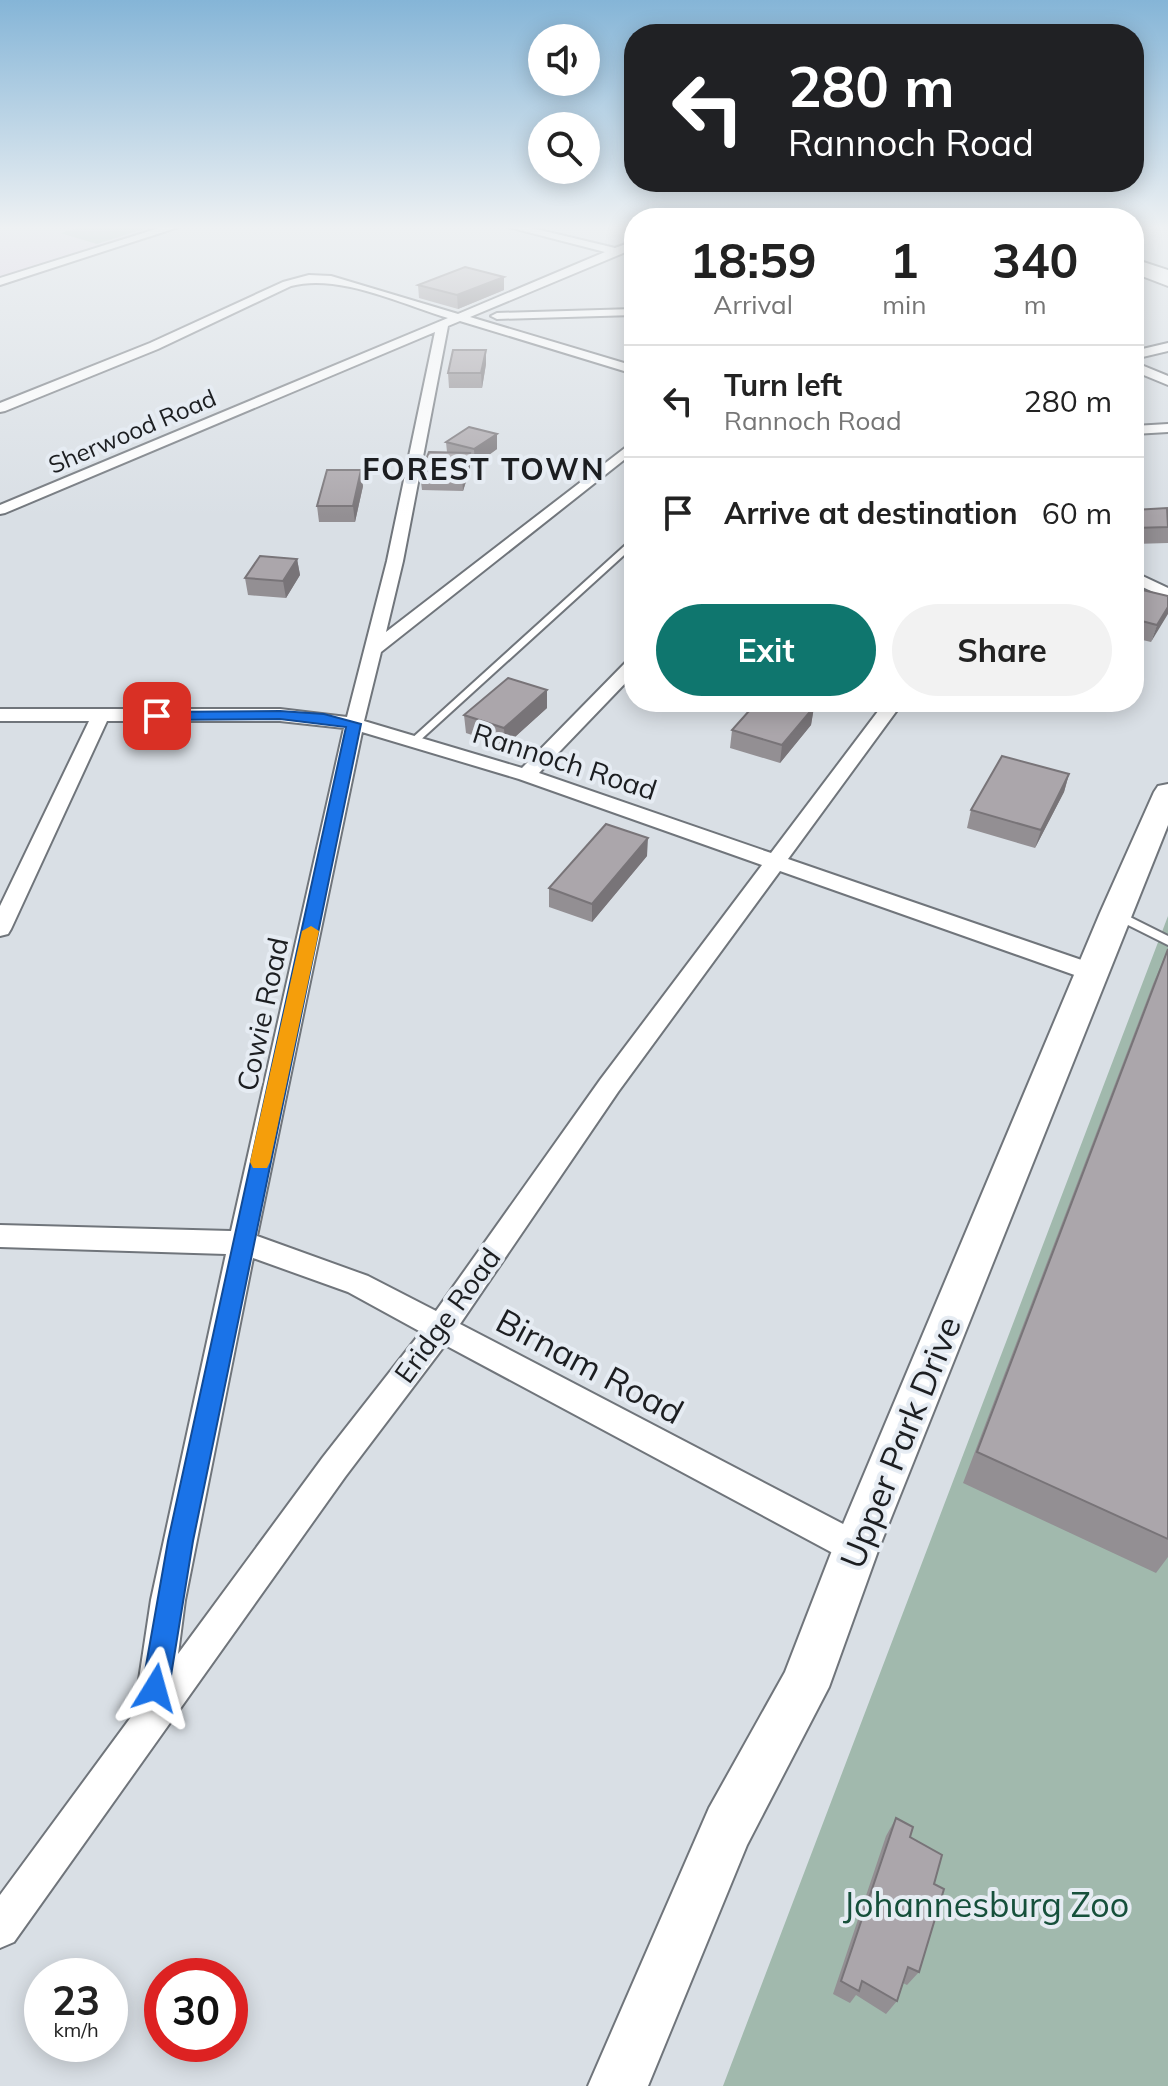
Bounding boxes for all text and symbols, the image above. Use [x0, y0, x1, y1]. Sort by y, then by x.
map controls [528, 24, 600, 184]
button: sound [528, 24, 600, 96]
text: 280 m [788, 51, 955, 121]
icon: left [656, 56, 760, 160]
button: search [528, 112, 600, 184]
text: Rannoch Road [788, 120, 1034, 165]
text: 18:59 [690, 230, 817, 290]
text: 1 [890, 230, 919, 290]
text: 340 [992, 230, 1078, 290]
text: Arrival [713, 288, 793, 321]
text: min [882, 288, 926, 321]
text: m [1024, 288, 1047, 321]
text: Turn left [724, 366, 842, 404]
icon: left [656, 379, 700, 423]
street label: Sherwood Road [44, 382, 220, 480]
text: 280 m [1024, 382, 1112, 420]
text: Rannoch Road [724, 404, 902, 437]
district label: FOREST TOWN [362, 450, 606, 488]
icon: arrive [656, 491, 700, 535]
text: Arrive at destination [724, 494, 1018, 532]
text: 60 m [1042, 494, 1112, 532]
button: Exit [656, 604, 876, 696]
button: Share [892, 604, 1112, 696]
pin [123, 682, 191, 750]
icon: arrive [135, 694, 179, 738]
street label: Rannoch Road [469, 715, 661, 807]
street label: Cowie Road [229, 934, 295, 1094]
street label: Eridge Road [386, 1241, 508, 1389]
street label: Birnam Road [489, 1299, 691, 1433]
street label: Upper Park Drive [830, 1310, 970, 1574]
position arrow [113, 1646, 197, 1730]
park label: Johannesburg Zoo [843, 1883, 1129, 1926]
speed limit sign: 30 [144, 1958, 248, 2062]
text: 23 [52, 1975, 100, 2025]
text: km/h [53, 2017, 99, 2042]

